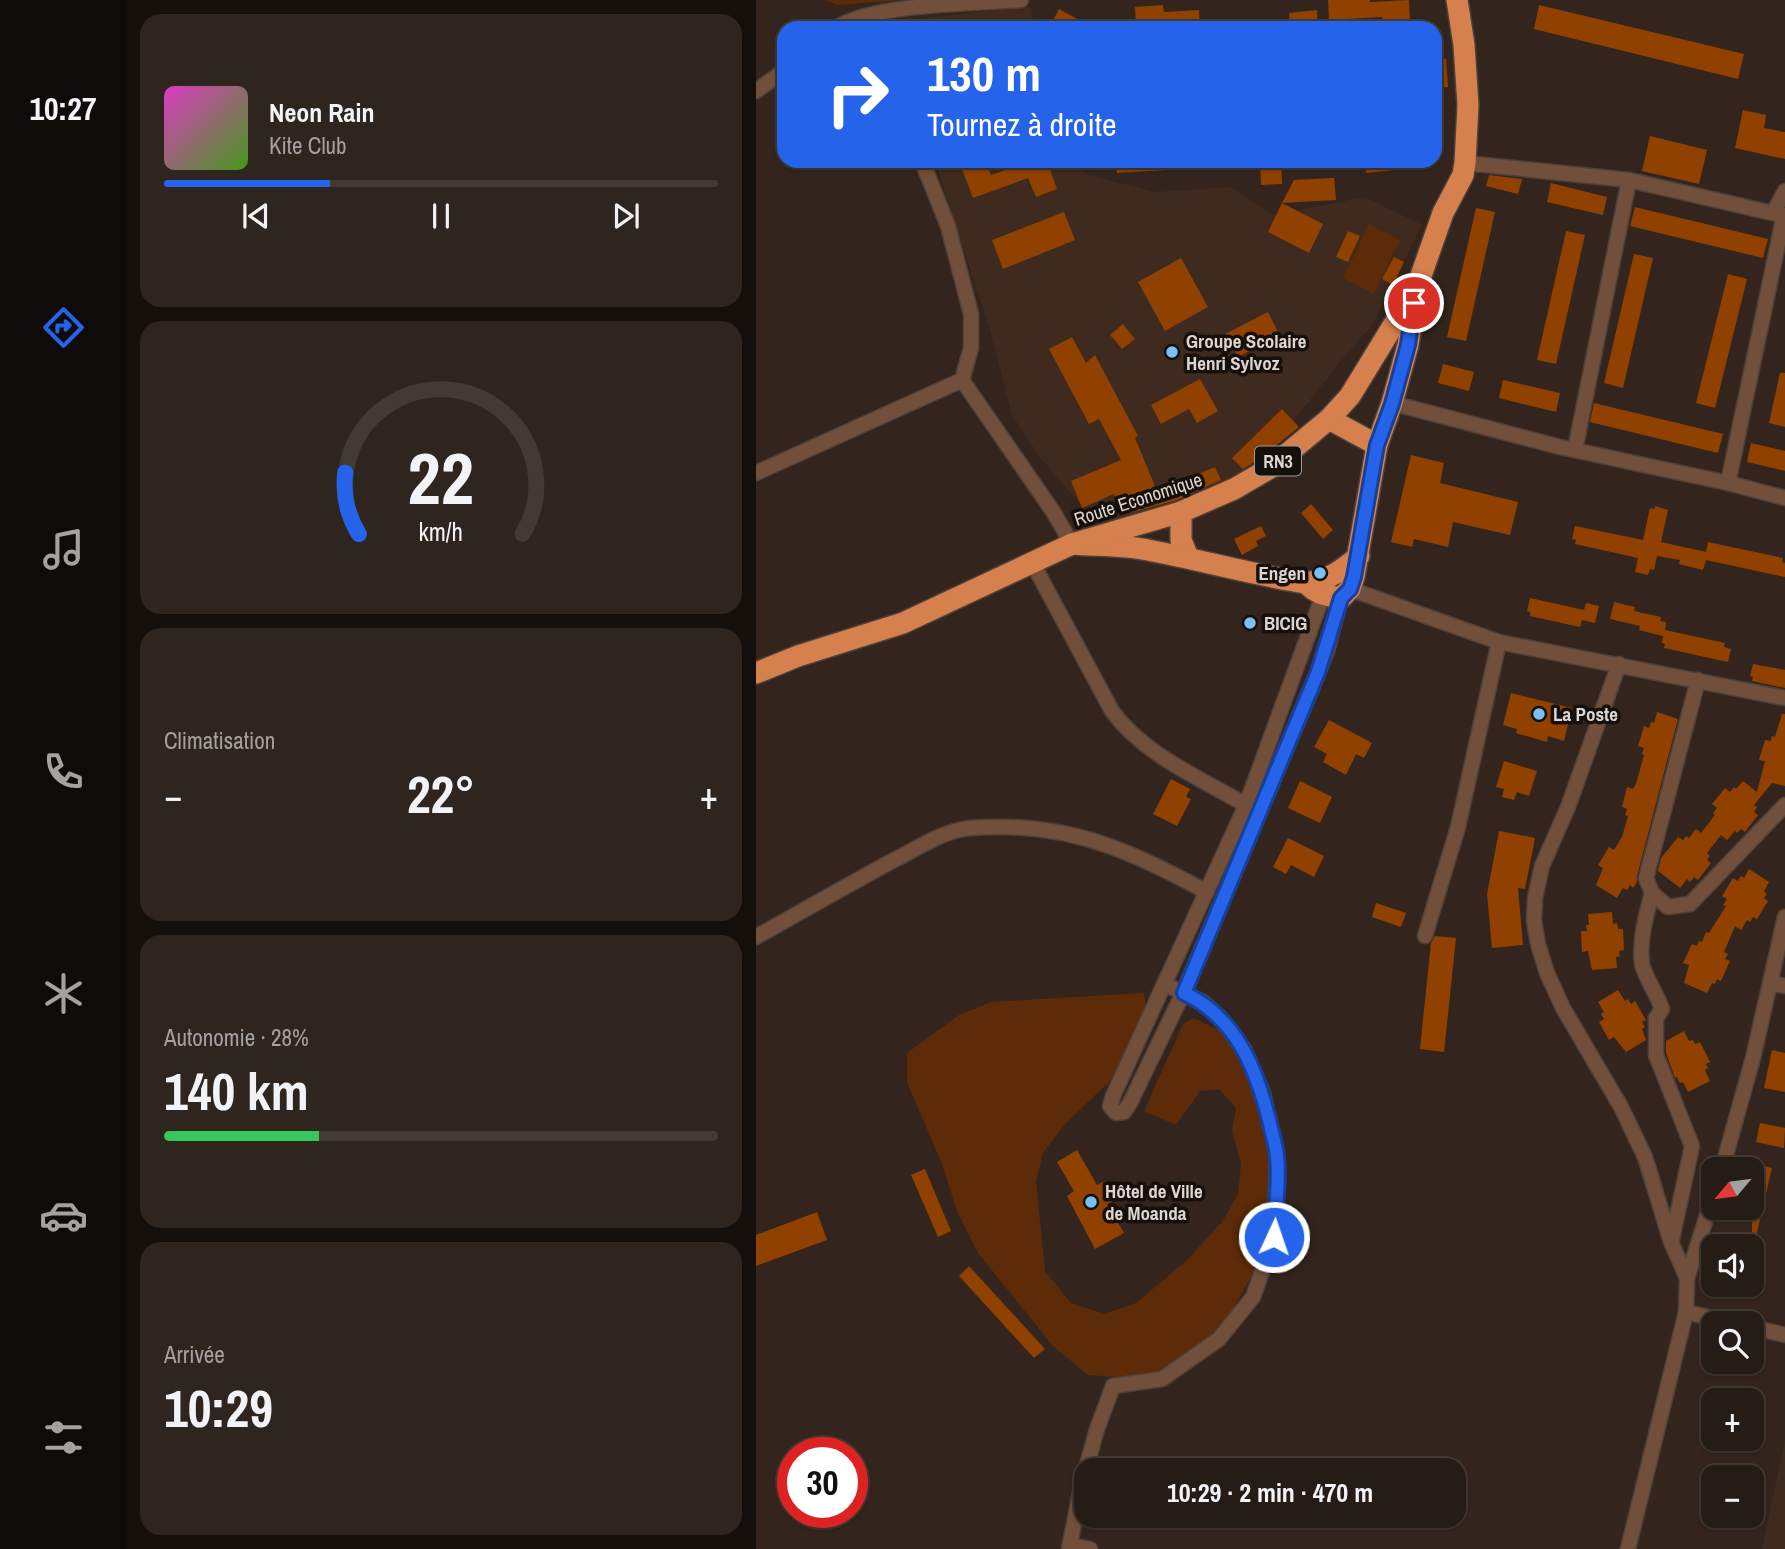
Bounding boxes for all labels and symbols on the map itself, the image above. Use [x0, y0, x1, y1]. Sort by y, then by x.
pin [1384, 273, 1444, 333]
place label: Groupe Scolaire Henri Sylvoz [1186, 328, 1307, 376]
marker: Groupe Scolaire Henri Sylvoz [1164, 344, 1180, 360]
road number: RN3 [1255, 447, 1301, 476]
street label: Route Economique [1071, 466, 1205, 532]
place label: Engen [1258, 560, 1306, 586]
marker: Engen [1312, 565, 1328, 581]
place label: BICIG [1264, 610, 1307, 636]
marker: BICIG [1242, 615, 1258, 631]
place label: La Poste [1553, 701, 1618, 727]
marker: La Poste [1531, 706, 1547, 722]
north arrow [1701, 1157, 1764, 1220]
place label: Hôtel de Ville de Moanda [1105, 1178, 1203, 1226]
marker: Hôtel de Ville de Moanda [1083, 1194, 1099, 1210]
position arrow [1237, 1200, 1311, 1274]
speed limit sign: 30 [777, 1437, 868, 1528]

